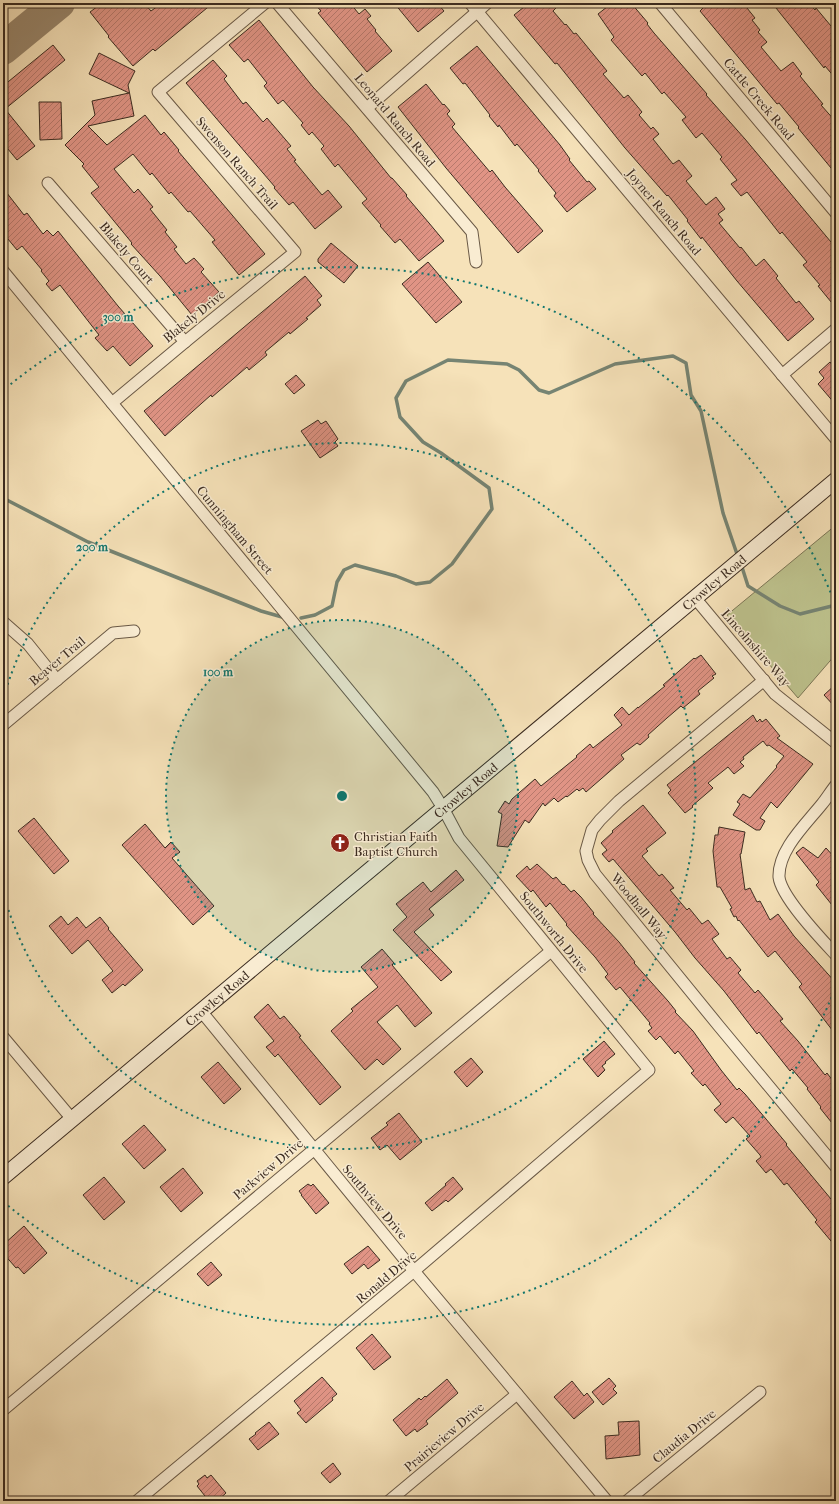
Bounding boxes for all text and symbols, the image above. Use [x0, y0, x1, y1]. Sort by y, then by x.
street label: Cattle Creek Road [720, 55, 798, 144]
street label: Leonard Ranch Road [351, 70, 439, 171]
street label: Swenson Ranch Trail [193, 114, 281, 212]
street label: Joyner Ranch Road [623, 165, 705, 259]
street label: Blakely Court [97, 219, 158, 288]
street label: Blakely Drive [160, 286, 229, 346]
text: 300 m [103, 310, 134, 325]
street label: Cunningham Street [194, 483, 277, 578]
text: 200 m [76, 540, 109, 554]
street label: Crowley Road [679, 551, 750, 613]
street label: Lincolnshire Way [718, 606, 794, 691]
street label: Beaver Trail [26, 633, 88, 689]
text: 100 m [203, 665, 234, 679]
street label: Crowley Road [431, 759, 501, 821]
centre of rings [335, 789, 349, 803]
place label: Christian Faith Baptist Church [354, 829, 439, 859]
church icon: Christian Faith Baptist Church [329, 832, 351, 854]
street label: Woodhall Way [607, 869, 671, 943]
street label: Southworth Drive [517, 888, 592, 976]
street label: Crowley Road [182, 966, 253, 1029]
street label: Parkview Drive [230, 1135, 306, 1203]
street label: Southview Drive [339, 1162, 411, 1243]
street label: Ronald Drive [353, 1247, 420, 1307]
street label: Prairieview Drive [401, 1399, 487, 1475]
street label: Claudia Drive [649, 1406, 719, 1466]

